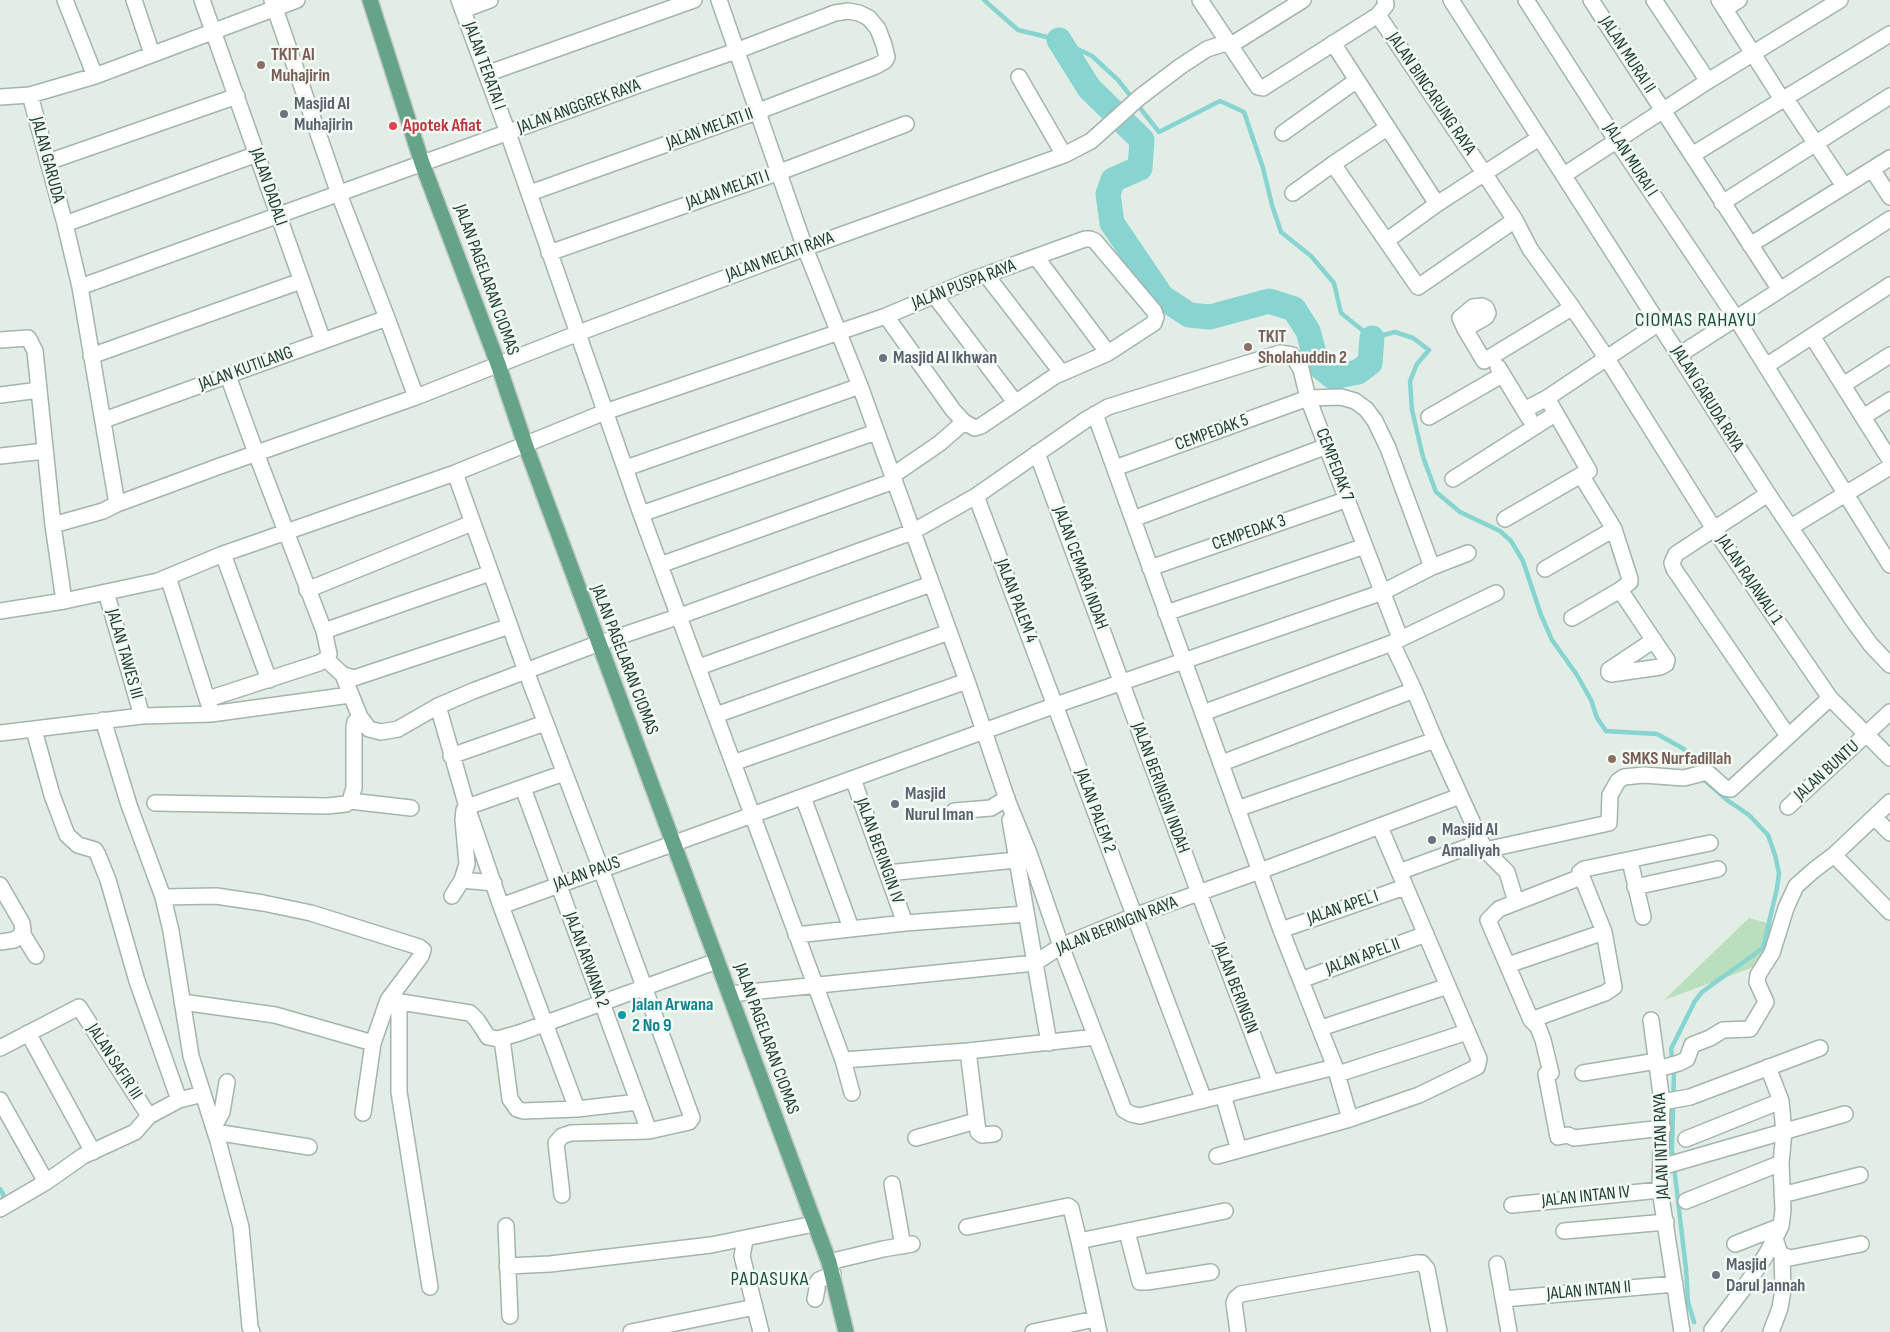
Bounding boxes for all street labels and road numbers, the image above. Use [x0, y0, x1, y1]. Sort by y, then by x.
street label: JALAN MURAI II [1594, 13, 1660, 97]
street label: JALAN TERATAI I [458, 19, 510, 113]
street label: JALAN BINCARUNG RAYA [1382, 29, 1480, 159]
street label: JALAN ANGGREK RAYA [515, 75, 643, 139]
street label: JALAN MELATI II [664, 103, 756, 155]
street label: JALAN GARUDA [25, 115, 69, 205]
street label: JALAN MURAI I [1598, 119, 1662, 201]
street label: JALAN DADALI [245, 145, 291, 229]
street label: JALAN MELATI I [683, 166, 773, 214]
street label: JALAN PAGELARAN CIOMAS [449, 202, 523, 358]
street label: JALAN MELATI RAYA [723, 227, 837, 287]
street label: JALAN PUSPA RAYA [909, 255, 1019, 315]
street label: JALAN KUTILANG [196, 342, 296, 396]
street label: JALAN GARUDA RAYA [1666, 342, 1748, 456]
street label: CEMPEDAK 5 [1172, 410, 1252, 456]
street label: CEMPEDAK 7 [1310, 425, 1358, 505]
street label: JALAN CEMARA INDAH [1048, 503, 1112, 633]
street label: CEMPEDAK 3 [1209, 510, 1289, 556]
street label: JALAN RAJAWALI 1 [1711, 531, 1787, 629]
street label: JALAN PALEM 4 [990, 556, 1042, 646]
street label: JALAN PAGELARAN CIOMAS [585, 582, 663, 738]
street label: JALAN TAWES III [101, 607, 147, 701]
street label: JALAN BERINGIN INDAH [1126, 720, 1194, 856]
street label: JALAN BUNTU [1790, 736, 1864, 806]
street label: JALAN PALEM 2 [1070, 766, 1120, 856]
street label: JALAN BERINGIN IV [850, 795, 908, 907]
street label: JALAN PAUS [551, 852, 623, 896]
street label: JALAN APEL I [1305, 886, 1381, 930]
street label: JALAN BERINGIN RAYA [1053, 892, 1181, 960]
street label: JALAN ARWANA 2 [559, 909, 613, 1011]
street label: JALAN APEL II [1323, 934, 1403, 980]
street label: JALAN BERINGIN [1208, 939, 1262, 1037]
street label: JALAN PAGELARAN CIOMAS [729, 961, 803, 1117]
street label: JALAN SAFIR III [81, 1020, 147, 1104]
street label: JALAN INTAN RAYA [1649, 1092, 1675, 1200]
street label: JALAN INTAN IV [1541, 1182, 1631, 1212]
street label: JALAN INTAN II [1546, 1277, 1632, 1305]

